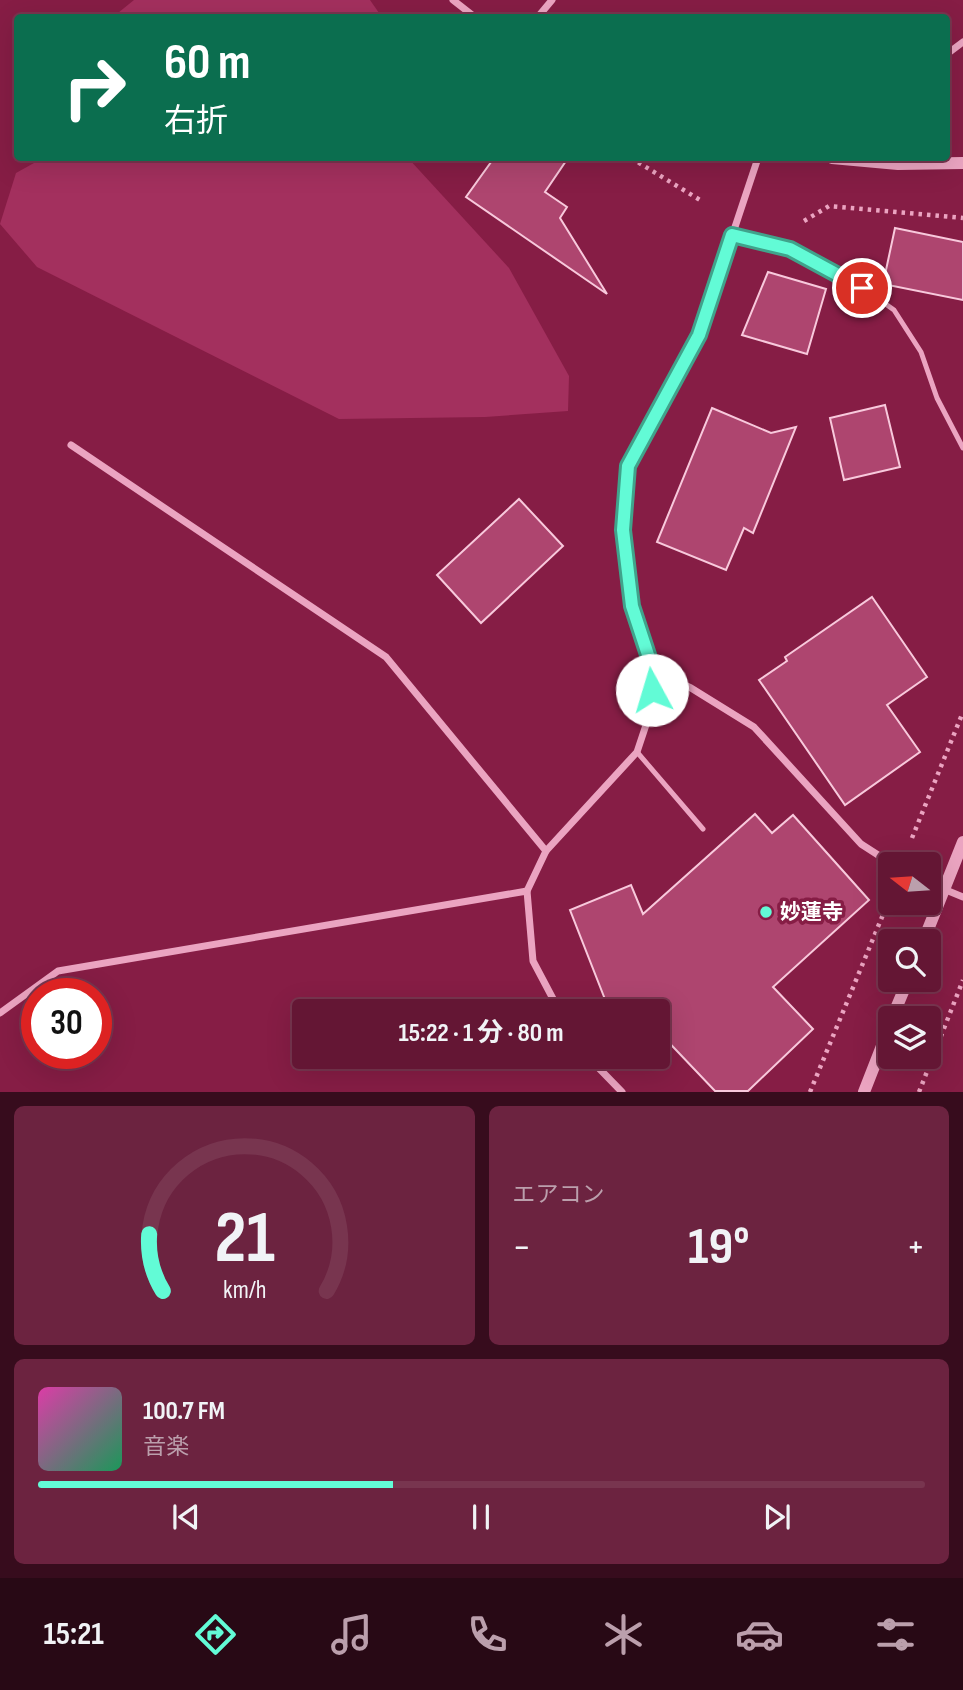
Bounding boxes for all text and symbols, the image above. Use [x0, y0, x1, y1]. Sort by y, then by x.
text: 60 m [164, 34, 251, 93]
icon: right [49, 42, 140, 133]
text: 右折 [164, 102, 228, 141]
pin [832, 258, 892, 318]
icon: arrive [843, 269, 881, 307]
position arrow [615, 653, 689, 727]
north arrow [878, 852, 942, 915]
map controls [878, 852, 941, 1069]
place label: 妙蓮寺 [780, 900, 843, 925]
marker: 妙蓮寺 [758, 904, 774, 920]
button: search [878, 929, 941, 992]
speed limit sign: 30 [21, 978, 112, 1069]
button: layers [878, 1006, 941, 1069]
text: 15:22 · 1 分 · 80 m [398, 1018, 564, 1049]
text: エアコン [513, 1181, 605, 1209]
text: 21 [214, 1196, 275, 1284]
text: 19° [688, 1216, 749, 1279]
text: − [513, 1225, 531, 1270]
text: + [906, 1225, 925, 1270]
text: km/h [223, 1275, 266, 1306]
text: 100.7 FM [143, 1396, 225, 1427]
text: 音楽 [143, 1433, 189, 1461]
icon: previous [167, 1498, 205, 1536]
icon: pause [462, 1498, 500, 1536]
icon: next [758, 1498, 796, 1536]
icon: directions [191, 1610, 240, 1659]
icon: music [327, 1610, 376, 1659]
icon: phone [463, 1610, 512, 1659]
icon: climate [599, 1610, 648, 1659]
icon: car [735, 1610, 784, 1659]
icon: filters [871, 1610, 920, 1659]
text: 15:21 [43, 1615, 104, 1654]

